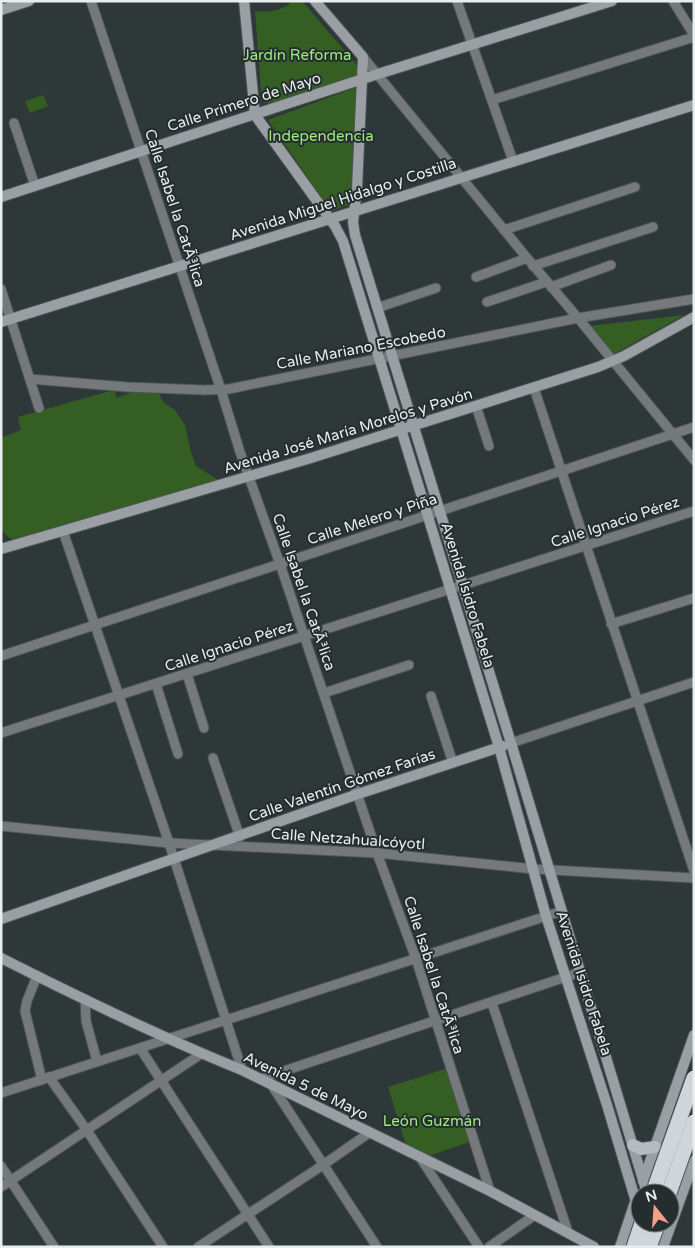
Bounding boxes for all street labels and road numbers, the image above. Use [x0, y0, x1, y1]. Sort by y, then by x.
street label: Calle Primero de Mayo [165, 69, 323, 135]
street label: Calle Isabel la CatÃ³lica [141, 127, 209, 289]
street label: Avenida Miguel Hidalgo y Costilla [227, 154, 459, 244]
street label: Calle Mariano Escobedo [275, 323, 447, 373]
street label: Avenida José María Morelos y Pavón [221, 384, 475, 478]
street label: Calle Melero y Piña [305, 490, 439, 548]
street label: Calle Ignacio Pérez [548, 493, 682, 551]
street label: Calle Isabel la CatÃ³lica [269, 511, 339, 673]
street label: Avenida Isidro Fabela [437, 520, 499, 670]
street label: Calle Ignacio Pérez [162, 617, 296, 675]
street label: Calle Valentín Gómez Farías [246, 745, 438, 825]
street label: Calle Netzahualcóyotl [270, 825, 426, 853]
street label: Calle Isabel la CatÃ³lica [400, 894, 468, 1056]
street label: Avenida Isidro Fabela [552, 908, 616, 1058]
street label: Avenida 5 de Mayo [241, 1048, 371, 1124]

